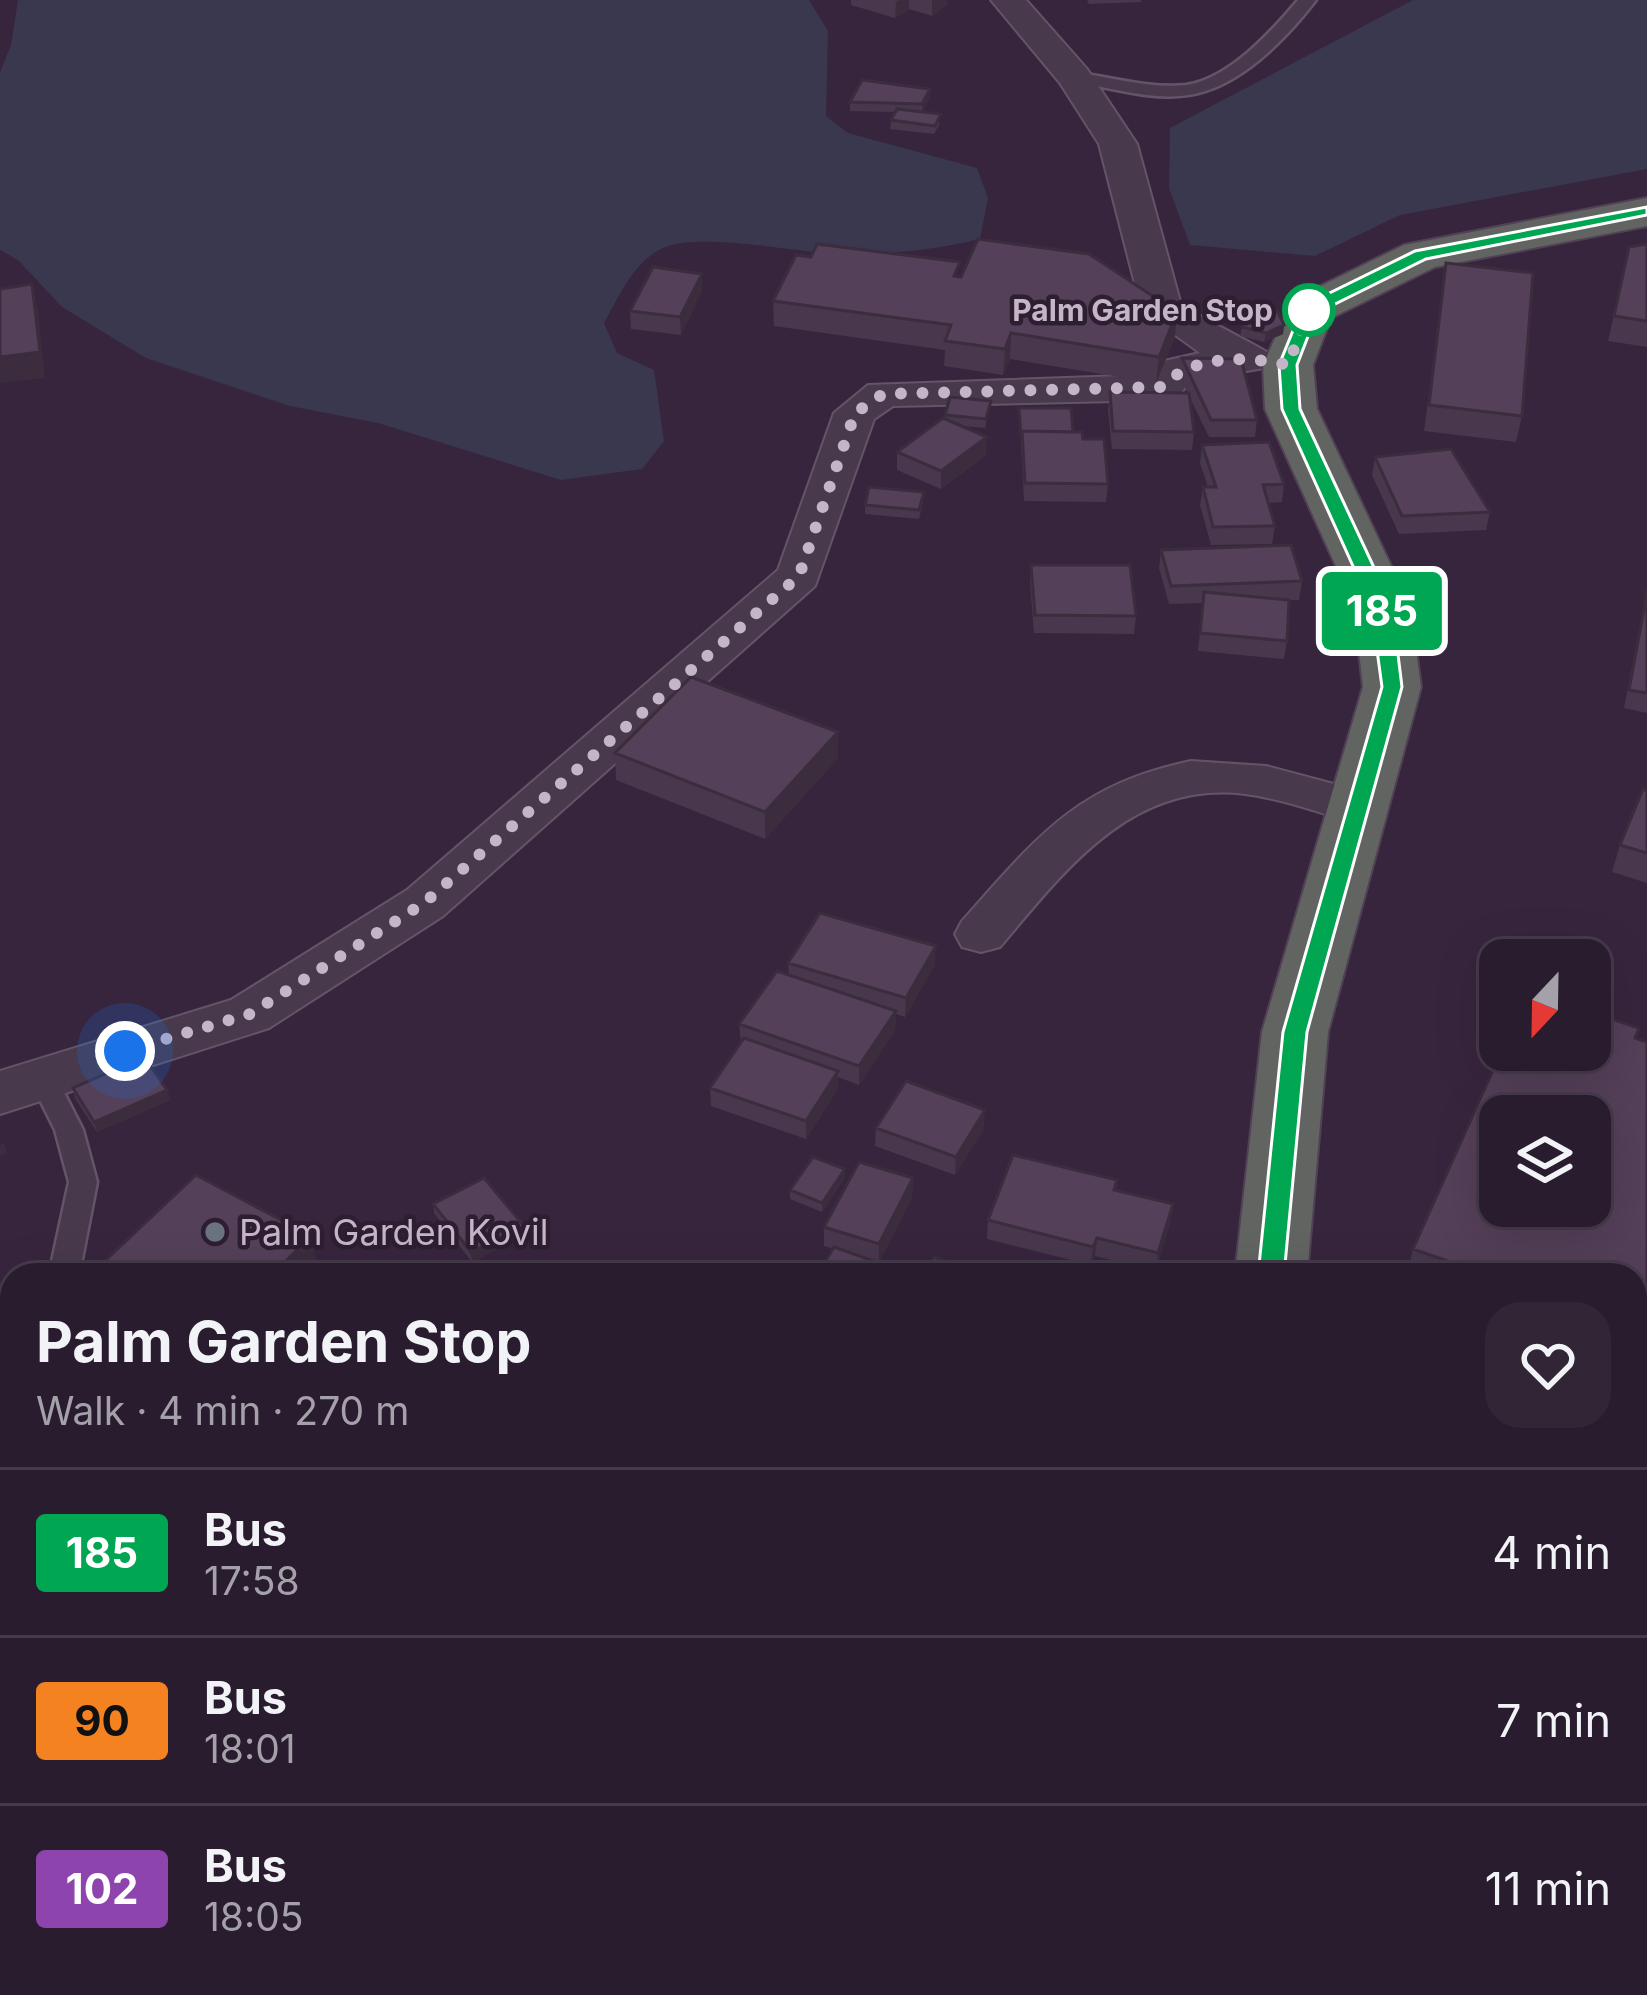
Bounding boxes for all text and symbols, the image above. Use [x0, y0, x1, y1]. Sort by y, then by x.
marker: Palm Garden Stop [1284, 285, 1334, 335]
place label: Palm Garden Stop [1012, 292, 1273, 328]
line badge: 185 [1313, 572, 1451, 650]
text: 185 [1346, 585, 1418, 636]
north arrow [1479, 939, 1611, 1071]
map controls [1479, 939, 1611, 1227]
your location [95, 1021, 155, 1081]
button: layers [1479, 1095, 1611, 1227]
place label: Palm Garden Kovil [239, 1210, 548, 1254]
marker: Palm Garden Kovil [202, 1219, 228, 1245]
button: heart [1485, 1302, 1611, 1428]
text: Palm Garden Stop [36, 1307, 531, 1376]
text: Walk · 4 min · 270 m [36, 1387, 409, 1434]
text: Bus [204, 1502, 287, 1557]
text: 4 min [1492, 1525, 1611, 1580]
text: 185 [66, 1527, 138, 1578]
text: 17:58 [204, 1557, 300, 1604]
text: Bus [204, 1670, 287, 1725]
text: 7 min [1496, 1693, 1611, 1748]
text: 90 [74, 1695, 130, 1746]
text: 18:01 [204, 1725, 296, 1772]
text: Bus [204, 1838, 287, 1893]
text: 11 min [1485, 1861, 1611, 1916]
text: 102 [66, 1863, 138, 1914]
text: 18:05 [204, 1893, 304, 1940]

